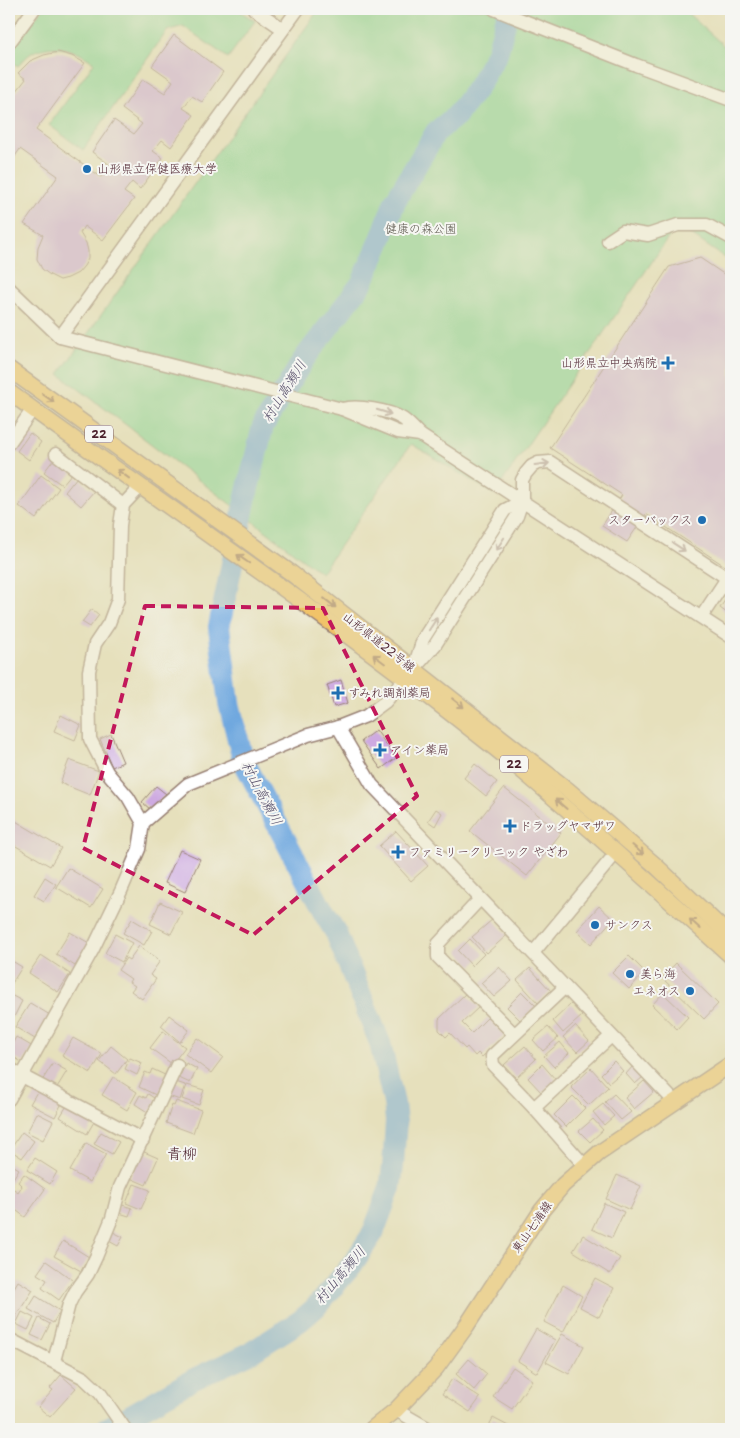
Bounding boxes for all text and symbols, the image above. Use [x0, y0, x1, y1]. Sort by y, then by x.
place label: 山形県立保健医療大学 [97, 161, 217, 177]
marker: 山形県立保健医療大学 [81, 163, 93, 175]
park label: 健康の森公園 [385, 221, 457, 237]
place label: 山形県立中央病院 [561, 355, 657, 371]
marker: 山形県立中央病院 [661, 356, 675, 370]
water label: 村山高瀬川 [258, 357, 310, 425]
one-way arrow [41, 393, 55, 403]
one-way arrow [376, 408, 392, 418]
road number: 22 [85, 426, 113, 442]
one-way arrow [533, 459, 549, 469]
one-way arrow [116, 469, 130, 479]
place label: スターバックス [608, 512, 692, 528]
marker: スターバックス [696, 514, 708, 526]
one-way arrow [494, 536, 504, 550]
one-way arrow [672, 542, 686, 552]
one-way arrow [237, 554, 251, 564]
one-way arrow [323, 597, 336, 608]
street label: 山形県道22号線 [339, 609, 419, 675]
one-way arrow [428, 617, 438, 631]
one-way arrow [372, 654, 386, 664]
place label: すみれ調剤薬局 [348, 685, 431, 701]
marker: すみれ調剤薬局 [332, 687, 344, 699]
one-way arrow [451, 698, 465, 708]
place label: アイン薬局 [390, 742, 449, 758]
marker: アイン薬局 [374, 744, 386, 756]
road number: 22 [500, 756, 528, 772]
water label: 村山高瀬川 [238, 758, 286, 828]
one-way arrow [555, 799, 568, 810]
place label: ドラッグヤマザワ [520, 818, 616, 834]
marker: ドラッグヤマザワ [504, 820, 516, 832]
place label: ファミリークリニック やざわ [409, 844, 569, 860]
one-way arrow [631, 844, 644, 855]
marker: ファミリークリニック やざわ [391, 845, 405, 859]
place label: サンクス [605, 917, 653, 933]
one-way arrow [688, 918, 701, 930]
marker: サンクス [589, 919, 601, 931]
place label: 美ら海 [640, 966, 676, 982]
marker: 美ら海 [624, 968, 636, 980]
place label: エネオス [633, 983, 680, 999]
marker: エネオス [684, 985, 696, 997]
district label: 青柳 [167, 1144, 197, 1164]
street label: 東山七浦線 [508, 1198, 556, 1256]
water label: 村山高瀬川 [311, 1242, 369, 1308]

